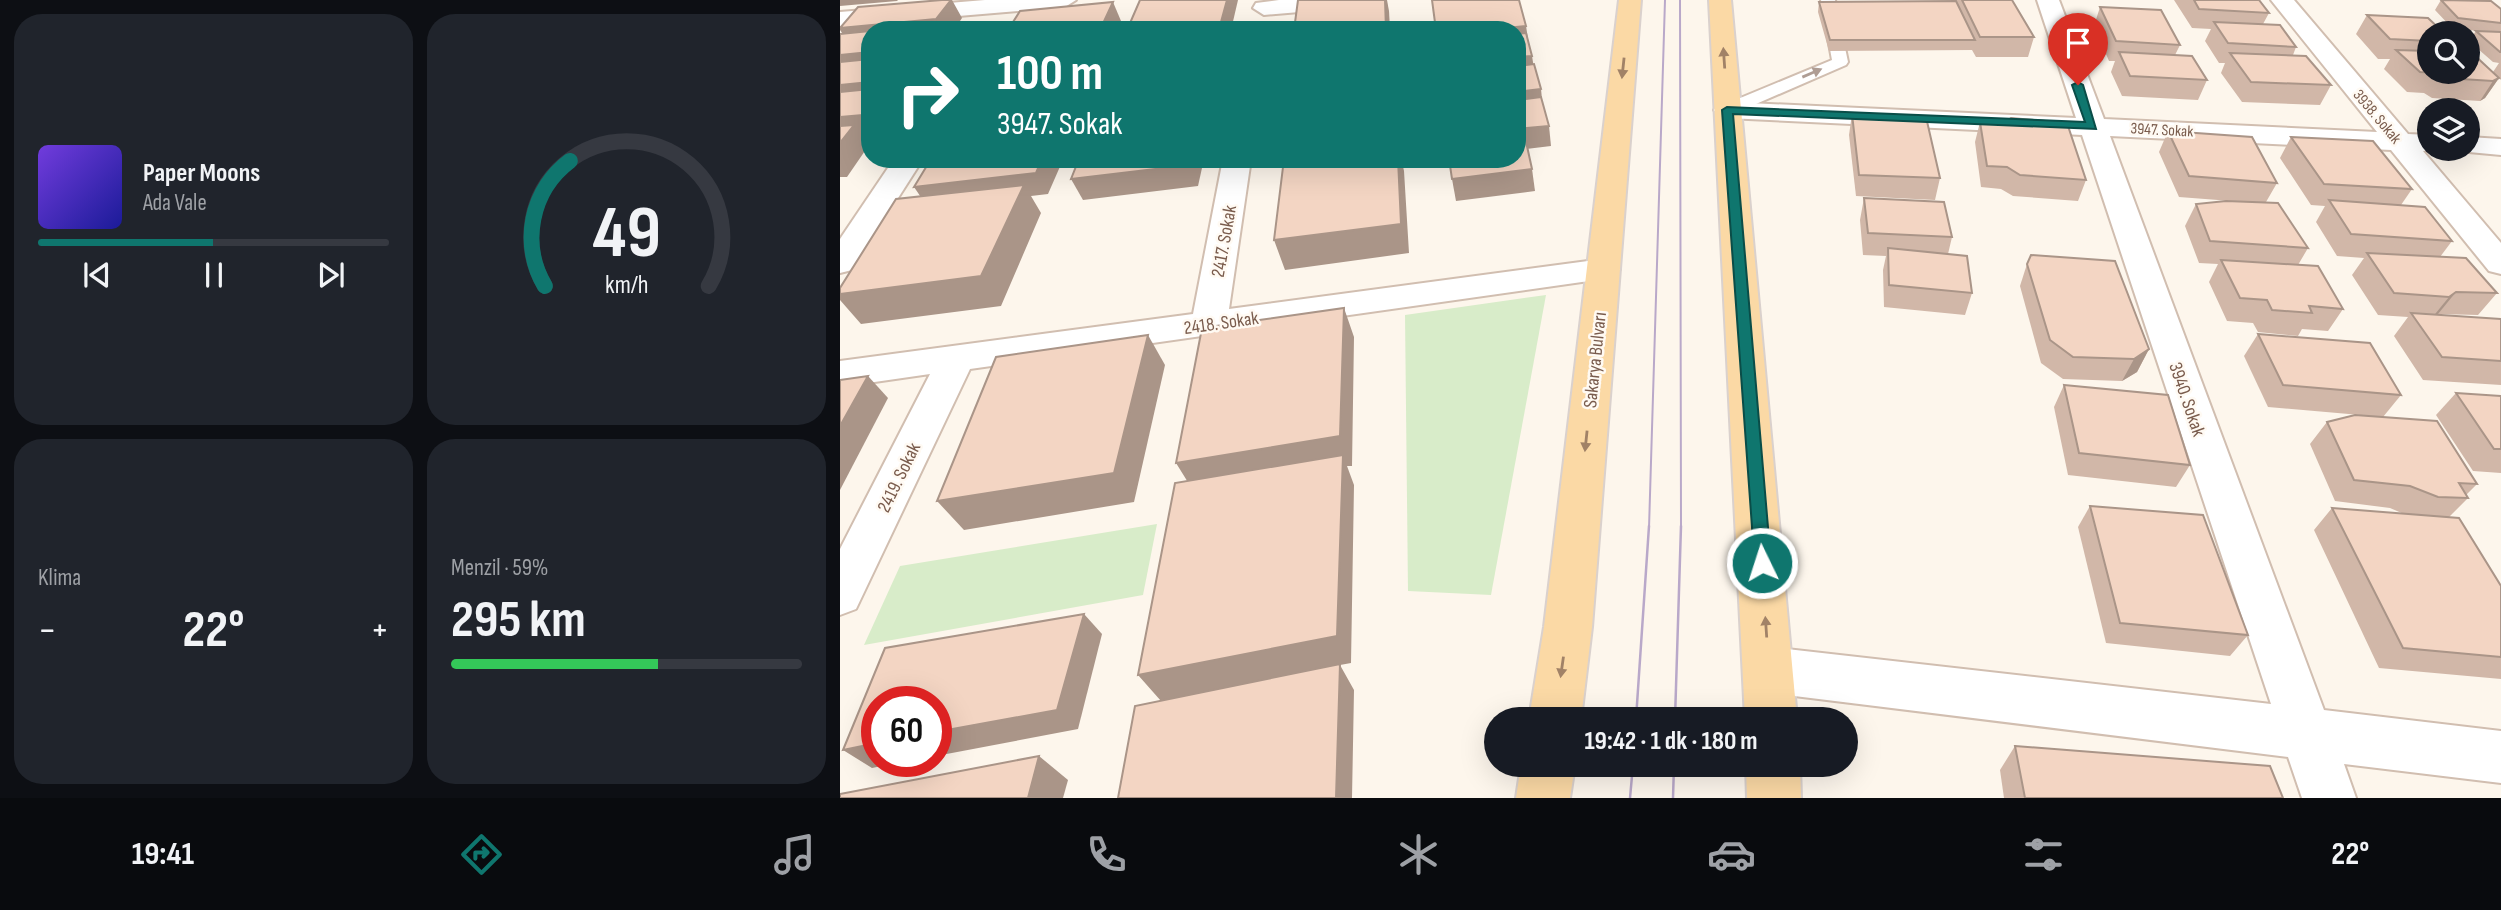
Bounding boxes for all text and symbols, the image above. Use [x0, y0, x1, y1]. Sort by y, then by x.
pin [2048, 13, 2108, 85]
map controls [2417, 21, 2480, 161]
button: search [2417, 21, 2480, 84]
icon: arrive [2059, 24, 2097, 62]
text: 100 m [997, 45, 1103, 104]
one-way arrow [1718, 47, 1729, 69]
icon: right [882, 49, 973, 140]
one-way arrow [1617, 57, 1628, 79]
one-way arrow [1802, 68, 1823, 79]
street label: 3938. Sokak [2349, 86, 2405, 148]
button: layers [2417, 98, 2480, 161]
text: 3947. Sokak [997, 105, 1123, 144]
street label: 3947. Sokak [2130, 119, 2194, 142]
text: Paper Moons [143, 158, 260, 189]
text: Ada Vale [143, 189, 207, 217]
text: 49 [592, 190, 661, 278]
street label: 2417. Sokak [1207, 203, 1242, 279]
icon: previous [78, 256, 116, 294]
icon: pause [195, 256, 233, 294]
icon: next [312, 256, 350, 294]
text: km/h [605, 270, 648, 301]
street label: 2418. Sokak [1182, 307, 1261, 340]
street label: Sakarya Bulvarı [1579, 311, 1612, 409]
street label: 3940. Sokak [2163, 359, 2210, 440]
one-way arrow [1580, 430, 1591, 452]
street label: 2419. Sokak [873, 438, 926, 516]
position arrow [1725, 526, 1799, 600]
text: Menzil · 59% [451, 554, 549, 582]
text: Klima [38, 564, 81, 592]
text: 295 km [451, 589, 586, 652]
text: 22° [182, 599, 245, 662]
text: − [38, 608, 57, 653]
text: + [370, 608, 389, 653]
one-way arrow [1760, 615, 1771, 637]
one-way arrow [1556, 656, 1567, 678]
speed limit sign: 60 [861, 686, 952, 777]
text: 19:42 · 1 dk · 180 m [1584, 726, 1758, 757]
icon: directions [457, 830, 506, 879]
icon: music [770, 830, 819, 879]
icon: phone [1082, 830, 1131, 879]
icon: climate [1394, 830, 1443, 879]
icon: car [1707, 830, 1756, 879]
icon: filters [2019, 830, 2068, 879]
text: 19:41 [132, 835, 194, 874]
text: 22° [2331, 835, 2369, 874]

